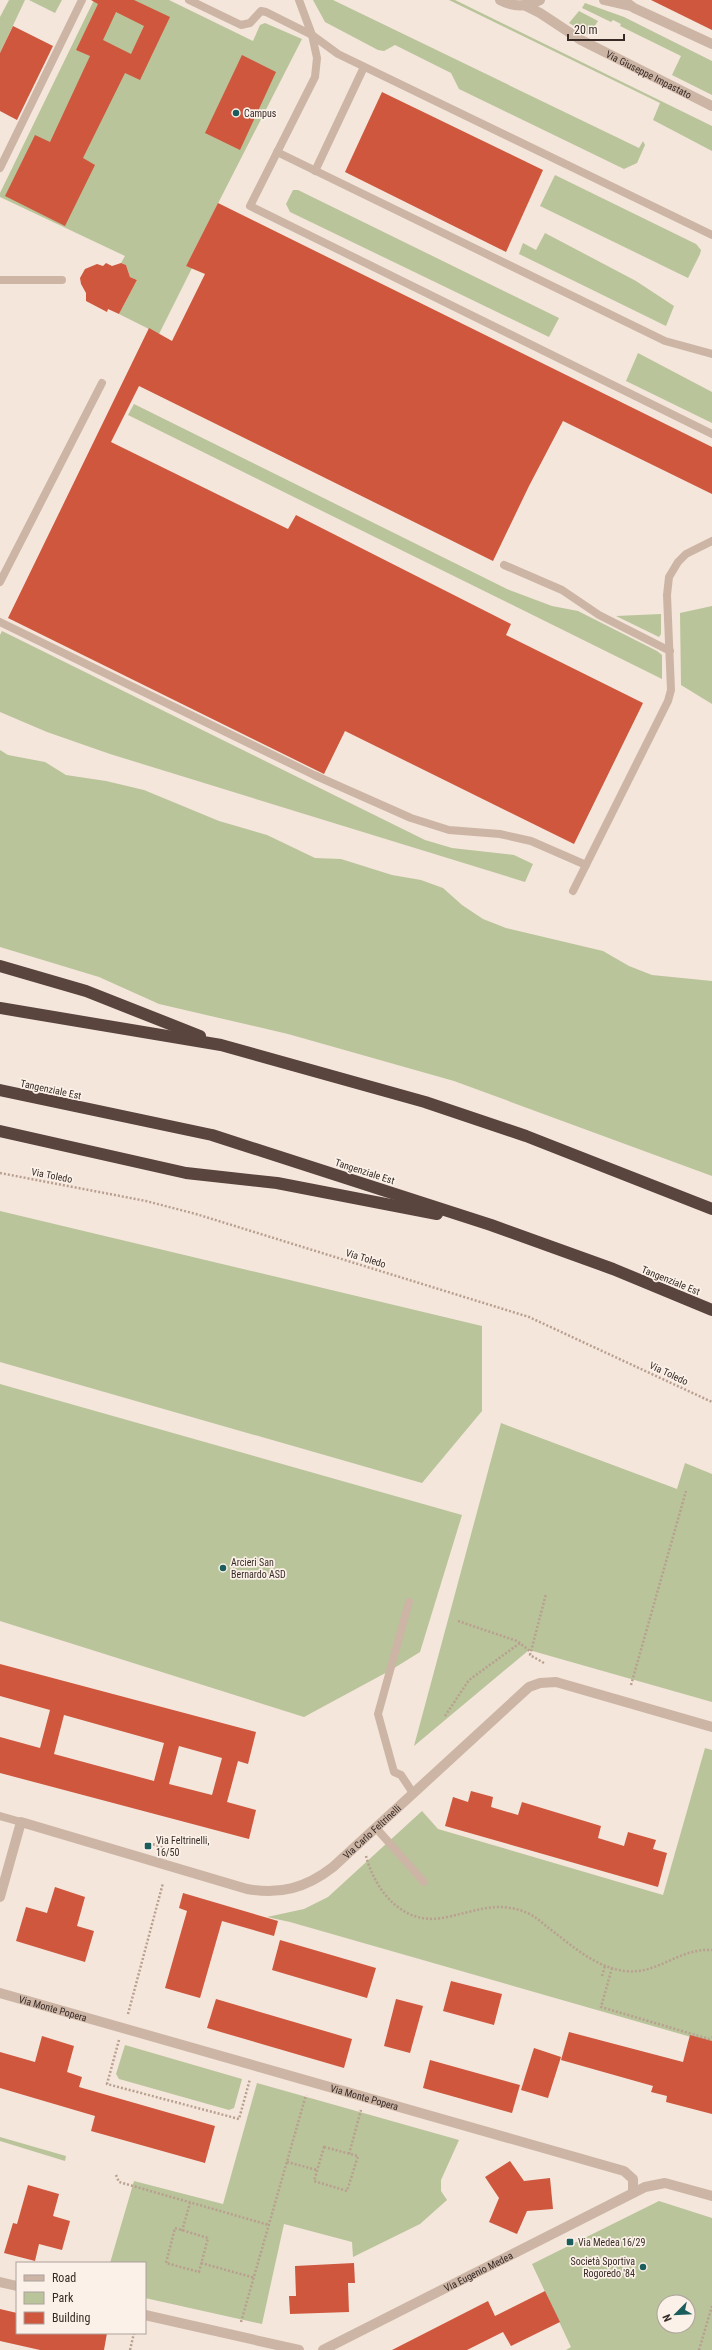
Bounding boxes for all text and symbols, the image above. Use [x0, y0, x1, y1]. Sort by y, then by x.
scale bar [568, 16, 624, 42]
text: 20 m [574, 23, 598, 37]
street label: Via Giuseppe Impastato [604, 49, 693, 101]
marker: Campus [231, 108, 241, 118]
place label: Campus [244, 108, 277, 119]
street label: Tangenziale Est [19, 1078, 82, 1101]
street label: Tangenziale Est [334, 1157, 396, 1186]
street label: Via Toledo [30, 1166, 73, 1185]
street label: Via Toledo [344, 1247, 387, 1270]
street label: Tangenziale Est [640, 1264, 702, 1297]
street label: Via Toledo [648, 1360, 690, 1387]
place label: Arcieri San Bernardo ASD [231, 1557, 286, 1580]
marker: Arcieri San Bernardo ASD [218, 1563, 228, 1573]
street label: Via Carlo Feltrinelli [341, 1803, 403, 1861]
place label: Via Feltrinelli, 16/50 [156, 1835, 209, 1858]
marker: Via Feltrinelli, 16/50 [143, 1841, 153, 1851]
street label: Via Monte Popera [17, 1994, 88, 2024]
street label: Via Monte Popera [329, 2083, 400, 2112]
marker: Via Medea 16/29 [565, 2237, 575, 2247]
place label: Via Medea 16/29 [578, 2237, 645, 2248]
street label: Via Eugenio Medea [442, 2250, 515, 2294]
place label: Società Sportiva Rogoredo '84 [570, 2256, 635, 2279]
legend [16, 2262, 146, 2334]
marker: Società Sportiva Rogoredo '84 [638, 2262, 648, 2272]
text: Road [52, 2271, 76, 2285]
text: Park [52, 2291, 74, 2305]
north arrow [656, 2294, 696, 2334]
text: Building [52, 2311, 90, 2325]
text: N [660, 2312, 675, 2324]

